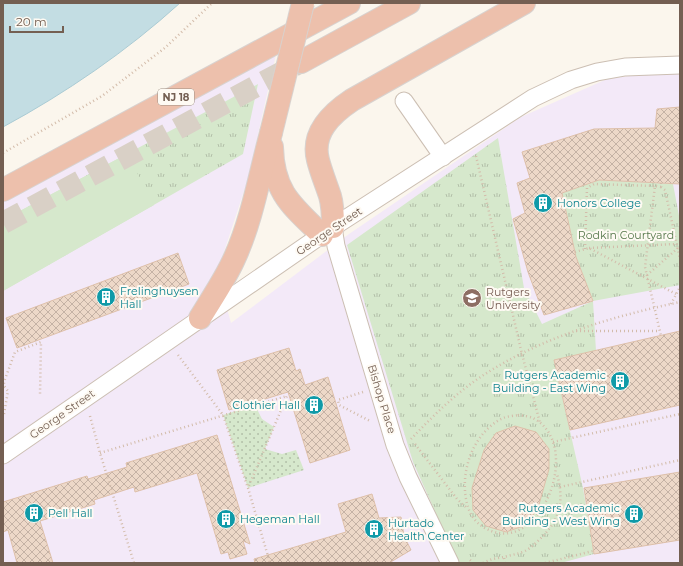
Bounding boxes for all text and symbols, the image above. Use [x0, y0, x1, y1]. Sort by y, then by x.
scale bar [10, 8, 63, 34]
text: 20 m [16, 14, 47, 29]
road number: NJ 18 [158, 89, 194, 105]
building icon: Honors College [532, 192, 554, 214]
place label: Honors College [557, 196, 641, 210]
street label: George Street [293, 203, 365, 258]
park label: Rodkin Courtyard [578, 228, 674, 242]
place label: Frelinghuysen Hall [120, 284, 199, 311]
place label: Rutgers University [486, 285, 540, 312]
building icon: Frelinghuysen Hall [95, 286, 117, 308]
school or university icon: Rutgers University [461, 287, 483, 309]
street label: Bishop Place [365, 363, 399, 436]
place label: Rutgers Academic Building - East Wing [493, 368, 606, 395]
building icon: Rutgers Academic Building - East Wing [609, 370, 631, 392]
street label: George Street [27, 386, 98, 442]
building icon: Clothier Hall [303, 394, 325, 416]
place label: Clothier Hall [232, 398, 300, 412]
place label: Rutgers Academic Building - West Wing [502, 501, 620, 528]
building icon: Pell Hall [23, 502, 45, 524]
building icon: Rutgers Academic Building - West Wing [623, 503, 645, 525]
place label: Pell Hall [48, 506, 93, 520]
building icon: Hegeman Hall [215, 508, 237, 530]
place label: Hegeman Hall [240, 512, 320, 526]
place label: Hurtado Health Center [388, 516, 465, 543]
building icon: Hurtado Health Center [363, 518, 385, 540]

